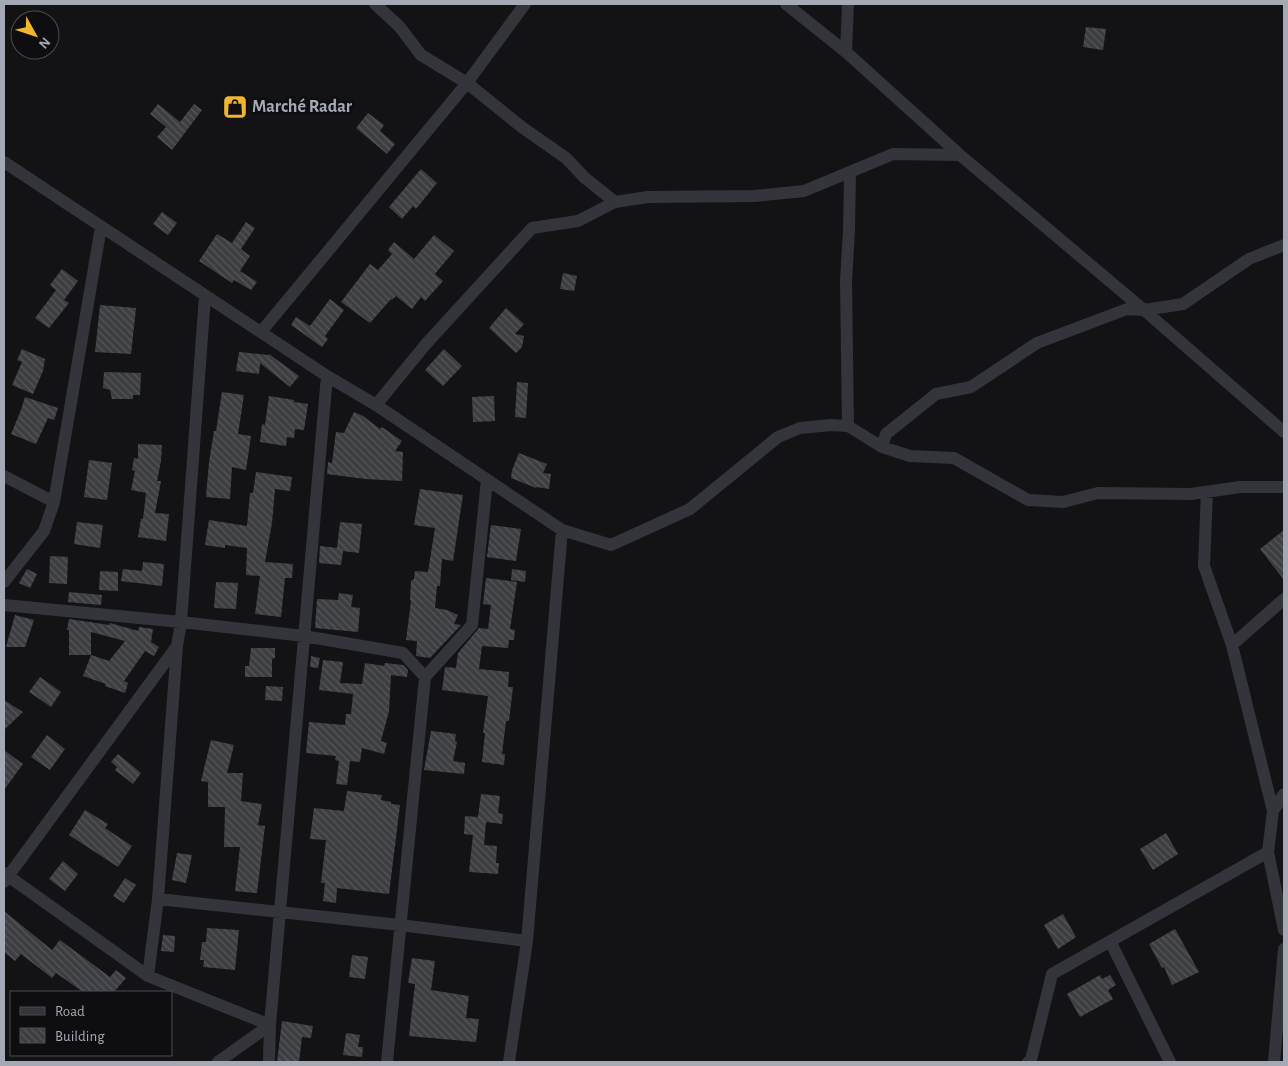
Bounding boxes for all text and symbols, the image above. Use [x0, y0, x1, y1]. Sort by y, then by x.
north arrow [10, 10, 60, 60]
text: N [36, 34, 53, 51]
shop icon: Marché Radar [222, 94, 248, 120]
place label: Marché Radar [252, 98, 353, 116]
legend [10, 991, 172, 1056]
text: Road [55, 1004, 85, 1019]
text: Building [55, 1029, 105, 1044]

